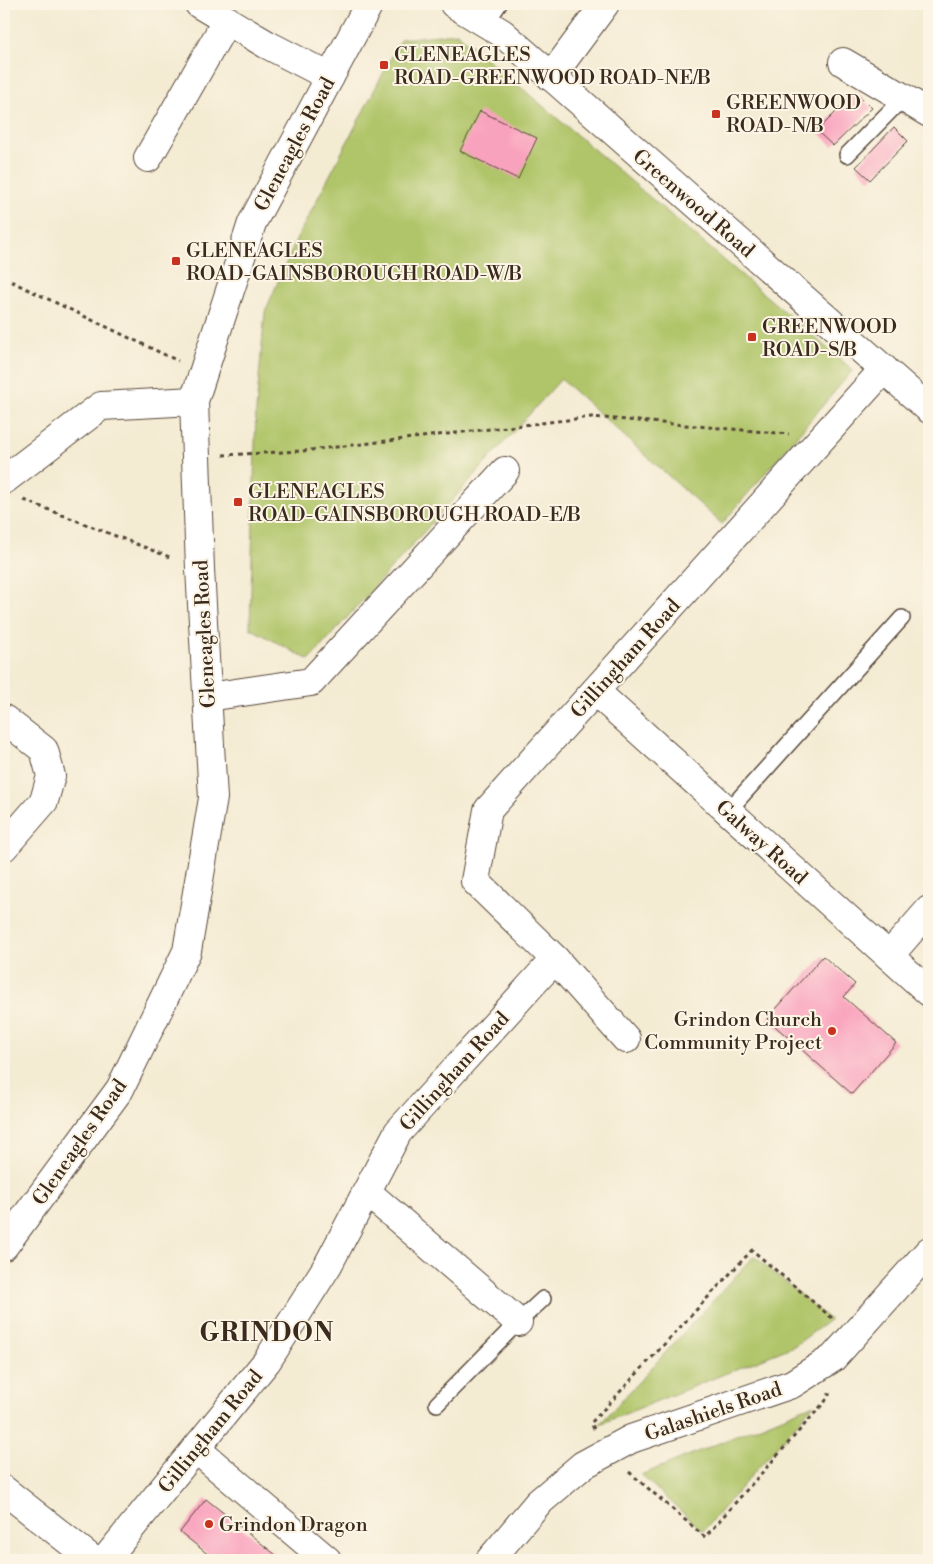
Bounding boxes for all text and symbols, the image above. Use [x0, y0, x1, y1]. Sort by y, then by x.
place label: GLENEAGLES ROAD-GREENWOOD ROAD-NE/B [394, 43, 711, 91]
marker: GLENEAGLES ROAD-GREENWOOD ROAD-NE/B [378, 59, 390, 71]
street label: Gleneagles Road [249, 73, 342, 216]
place label: GREENWOOD ROAD-N/B [726, 91, 861, 139]
marker: GREENWOOD ROAD-N/B [710, 108, 722, 120]
street label: Greenwood Road [627, 144, 760, 264]
place label: GLENEAGLES ROAD-GAINSBOROUGH ROAD-W/B [186, 239, 522, 287]
marker: GLENEAGLES ROAD-GAINSBOROUGH ROAD-W/B [170, 255, 182, 267]
place label: GREENWOOD ROAD-S/B [762, 315, 897, 363]
marker: GREENWOOD ROAD-S/B [746, 331, 758, 343]
place label: GLENEAGLES ROAD-GAINSBOROUGH ROAD-E/B [248, 480, 581, 528]
marker: GLENEAGLES ROAD-GAINSBOROUGH ROAD-E/B [232, 496, 244, 508]
street label: Gleneagles Road [189, 558, 222, 709]
street label: Gillingham Road [566, 594, 687, 724]
street label: Galway Road [710, 795, 813, 891]
street label: Gillingham Road [395, 1007, 516, 1137]
place label: Grindon Church Community Project [644, 1008, 822, 1056]
marker: Grindon Church Community Project [826, 1025, 838, 1037]
street label: Gleneagles Road [27, 1074, 133, 1211]
district label: GRINDON [200, 1318, 334, 1349]
street label: Gillingham Road [154, 1364, 269, 1499]
street label: Galashiels Road [642, 1377, 786, 1448]
place label: Grindon Dragon [219, 1513, 368, 1538]
marker: Grindon Dragon [203, 1518, 215, 1530]

